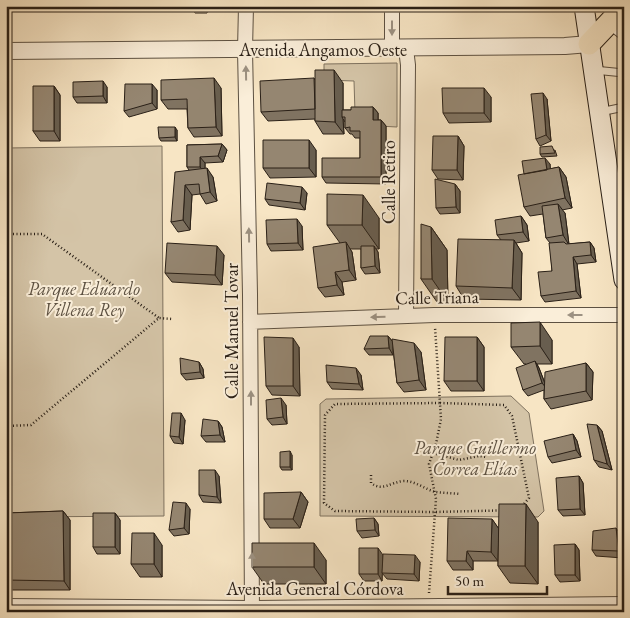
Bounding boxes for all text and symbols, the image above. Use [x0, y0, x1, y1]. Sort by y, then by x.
one-way arrow [388, 20, 396, 36]
street label: Avenida Angamos Oeste [238, 38, 407, 61]
one-way arrow [242, 64, 250, 80]
street label: Calle Retiro [377, 140, 400, 224]
one-way arrow [245, 227, 253, 243]
street label: Calle Manuel Tovar [220, 263, 243, 399]
park label: Parque Eduardo Villena Rey [28, 277, 140, 322]
street label: Calle Triana [395, 285, 480, 309]
one-way arrow [567, 311, 583, 319]
one-way arrow [369, 314, 385, 322]
one-way arrow [247, 389, 255, 405]
park label: Parque Guillermo Correa Elías [414, 436, 536, 480]
one-way arrow [247, 552, 255, 568]
scale bar [448, 563, 546, 595]
text: 50 m [455, 571, 484, 590]
street label: Avenida General Córdova [225, 577, 405, 600]

